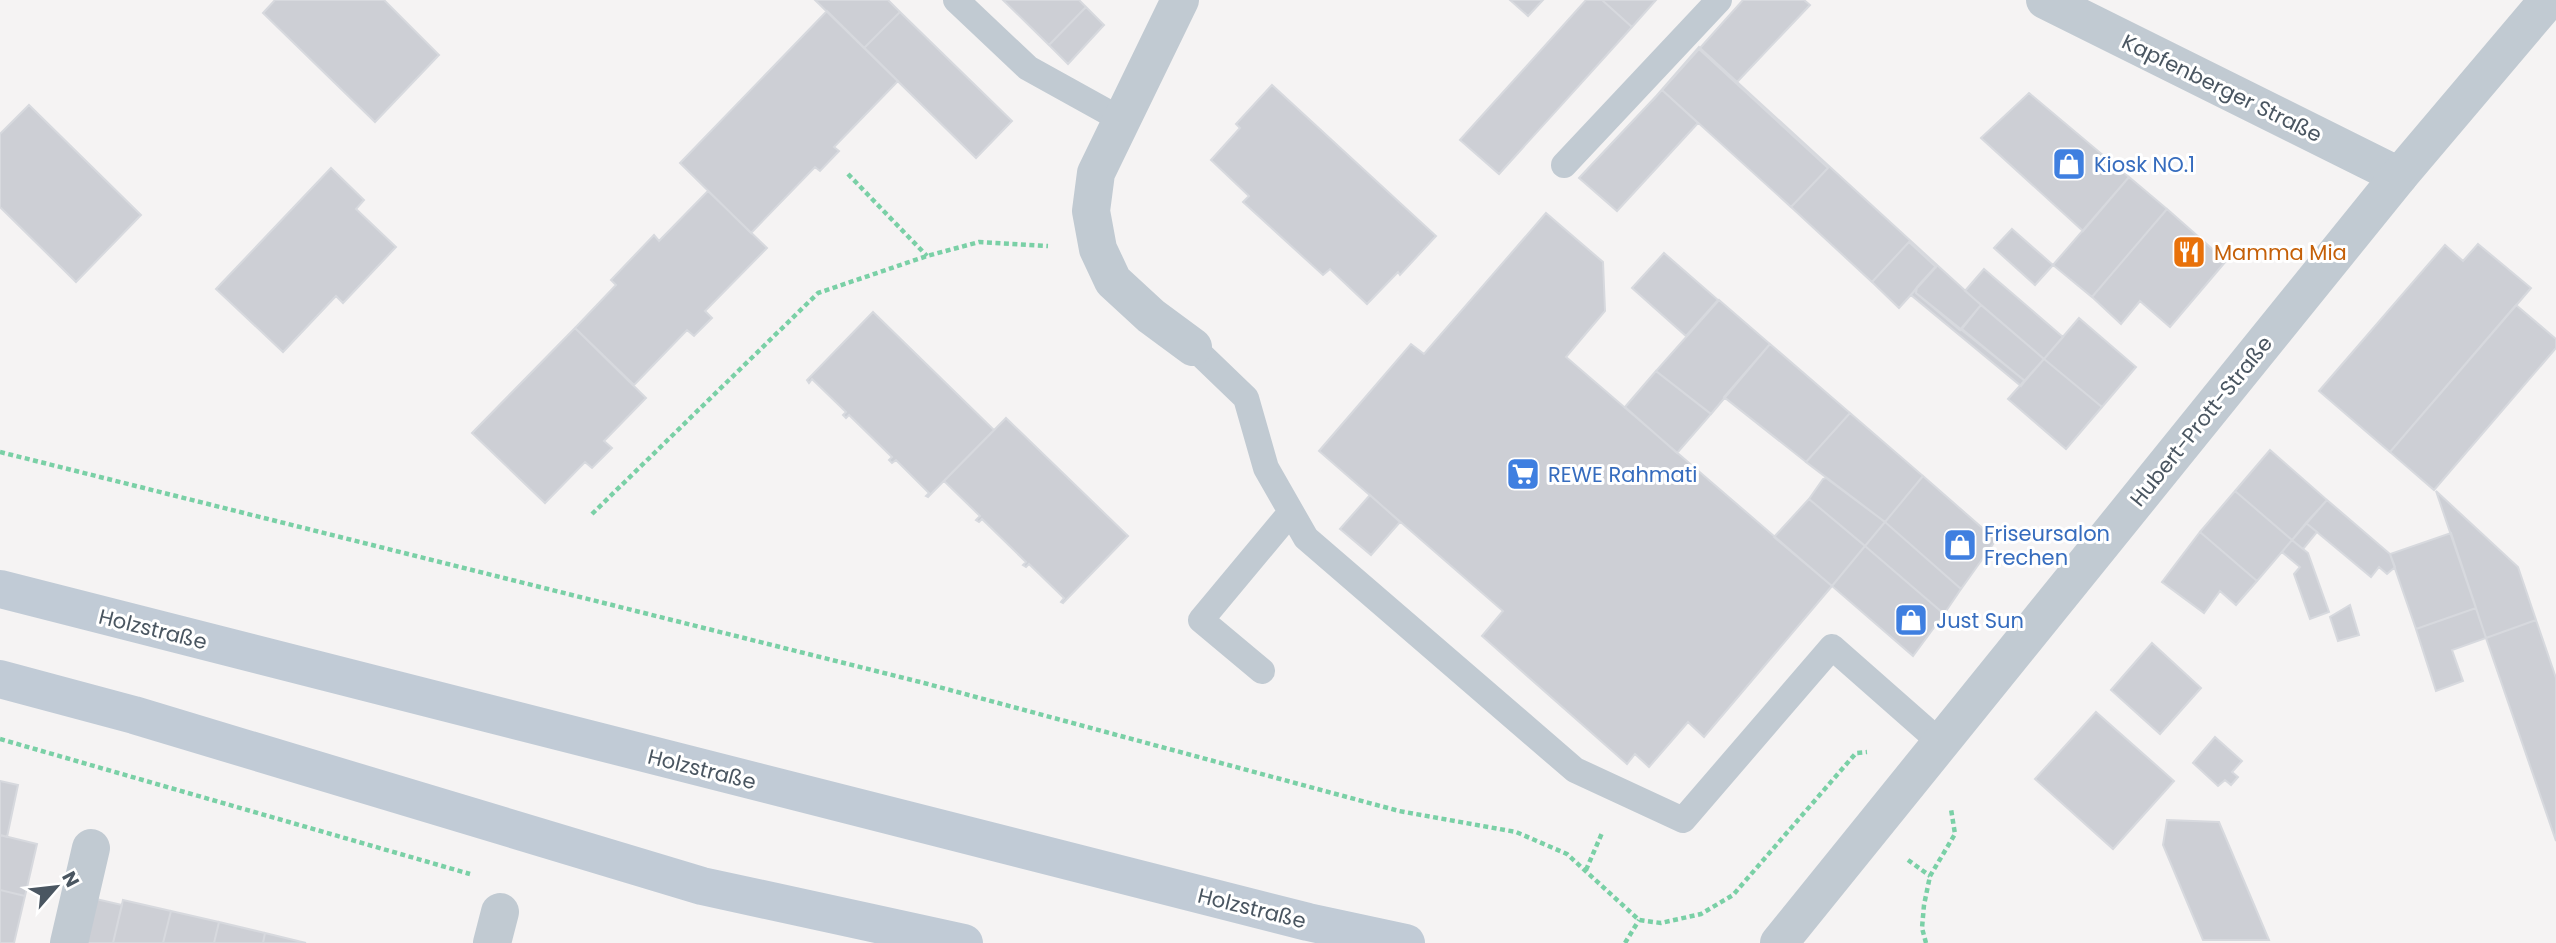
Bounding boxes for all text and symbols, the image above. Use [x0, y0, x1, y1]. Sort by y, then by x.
street label: Kapfenberger Straße [2117, 27, 2327, 149]
shop icon: Kiosk NO.1 [2050, 145, 2088, 183]
place label: Kiosk NO.1 [2094, 150, 2195, 179]
restaurant icon: Mamma Mia [2170, 233, 2208, 271]
place label: Mamma Mia [2214, 238, 2347, 267]
street label: Hubert-Prott-Straße [2123, 330, 2279, 512]
supermarket icon: REWE Rahmati [1504, 455, 1542, 493]
place label: REWE Rahmati [1548, 460, 1697, 489]
place label: Friseursalon Frechen [1984, 519, 2110, 572]
shop icon: Friseursalon Frechen [1941, 526, 1979, 564]
shop icon: Just Sun [1892, 601, 1930, 639]
street label: Holzstraße [96, 602, 210, 656]
place label: Just Sun [1936, 606, 2024, 635]
street label: Holzstraße [645, 742, 759, 796]
north arrow [21, 852, 91, 922]
text: N [55, 867, 86, 892]
street label: Holzstraße [1195, 881, 1309, 935]

